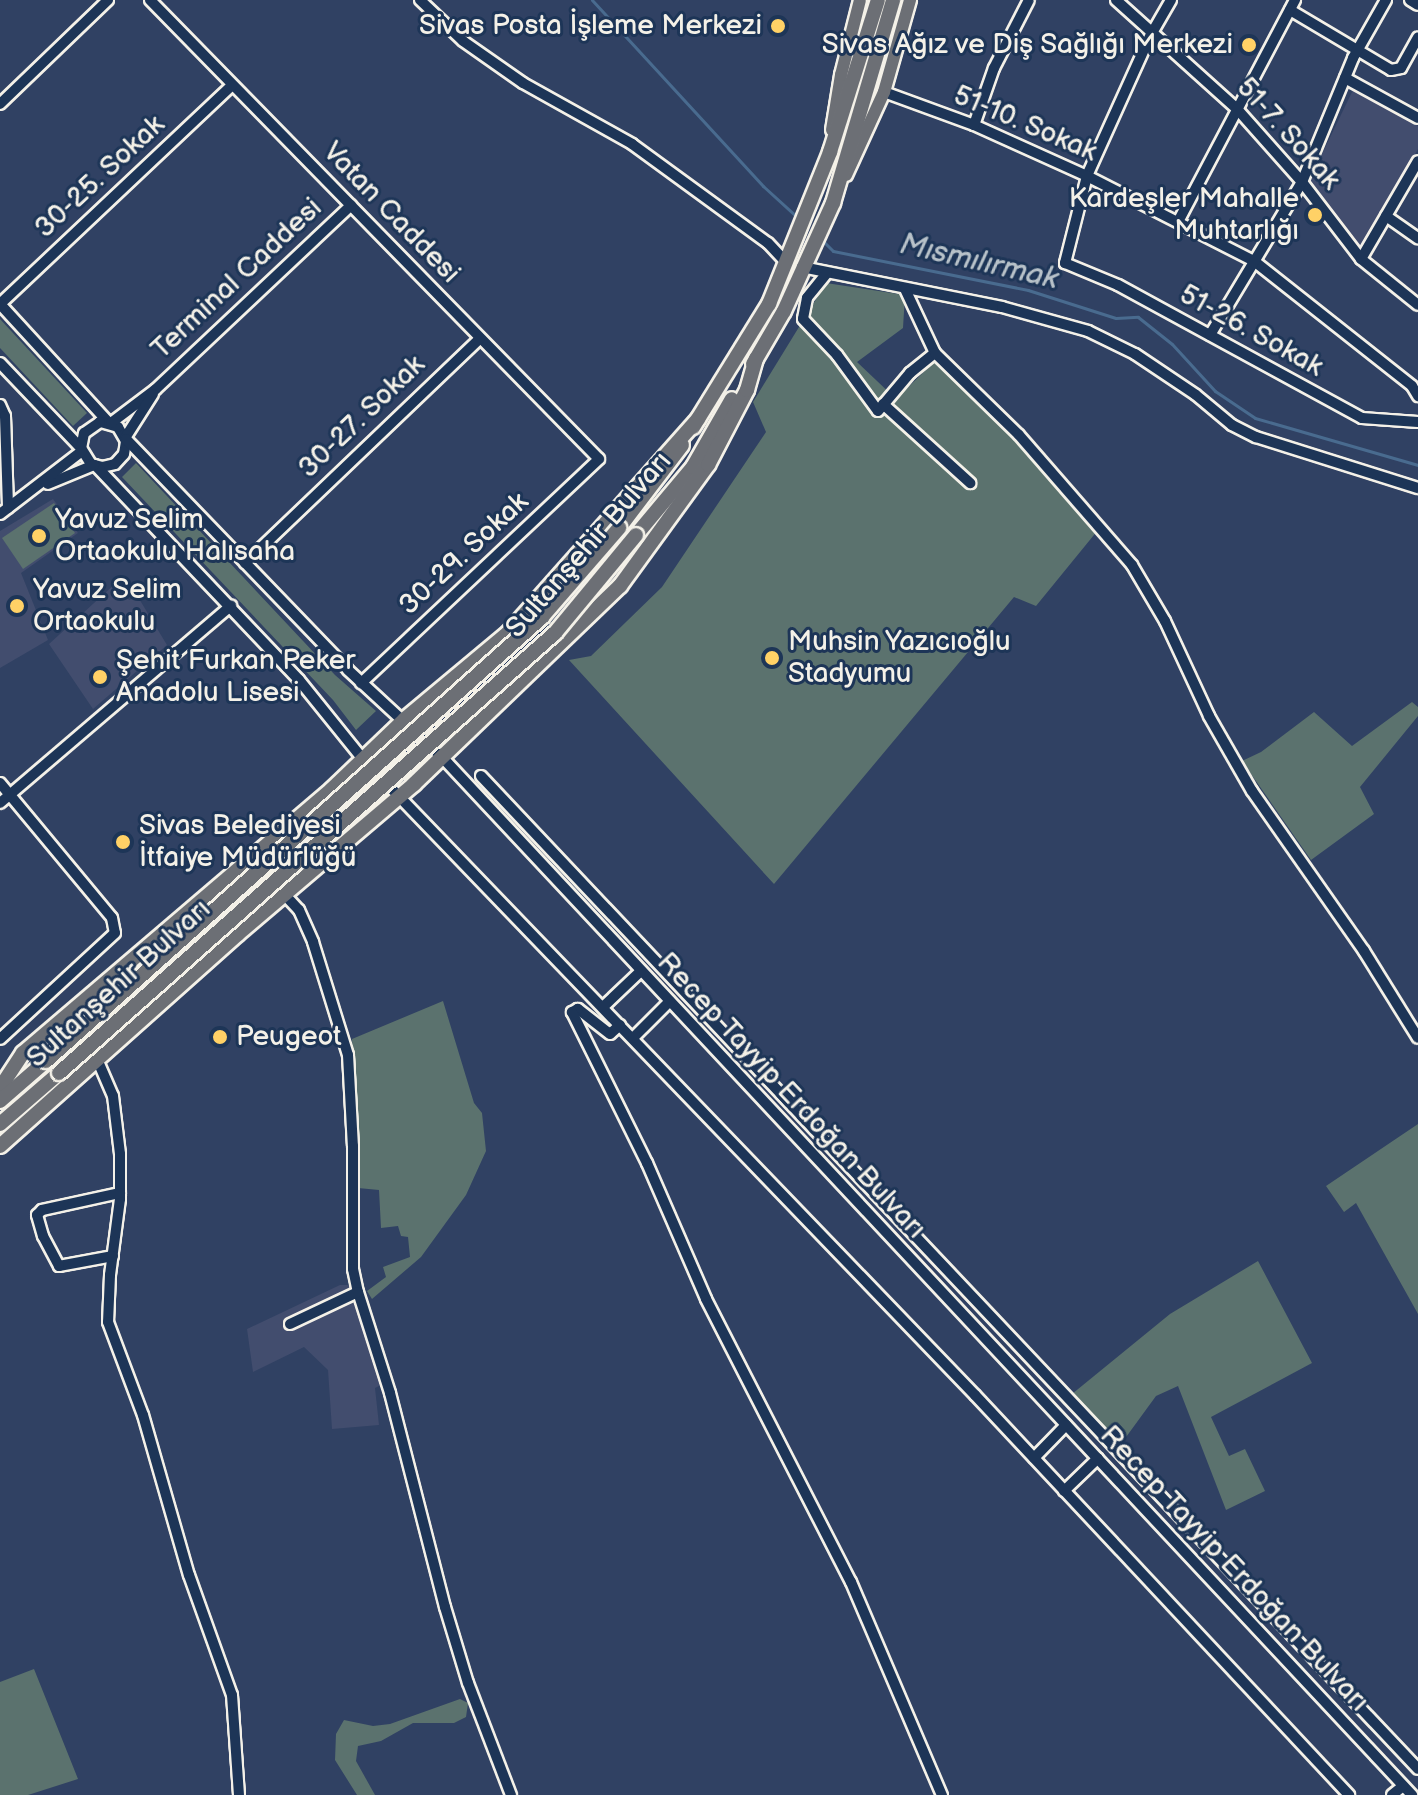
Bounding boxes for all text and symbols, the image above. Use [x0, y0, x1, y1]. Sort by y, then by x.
place label: Sivas Posta İşleme Merkezi [419, 9, 762, 43]
marker: Sivas Posta İşleme Merkezi [769, 17, 787, 35]
place label: Sivas Ağız ve Diş Sağlığı Merkezi [821, 28, 1233, 62]
marker: Sivas Ağız ve Diş Sağlığı Merkezi [1240, 36, 1258, 54]
street label: 51-7. Sokak [1229, 71, 1347, 197]
street label: 51-10. Sokak [948, 79, 1102, 169]
street label: 30-25. Sokak [28, 108, 172, 246]
street label: Vatan Caddesi [315, 136, 467, 290]
place label: Kardeşler Mahalle Muhtarlığı [1069, 182, 1299, 248]
street label: Terminal Caddesi [145, 191, 329, 367]
marker: Kardeşler Mahalle Muhtarlığı [1306, 206, 1324, 224]
water label: Mısmılırmak [896, 226, 1062, 298]
street label: 51-26. Sokak [1173, 278, 1329, 384]
street label: 30-27. Sokak [292, 348, 432, 486]
street label: Sultanşehir Bulvarı [499, 445, 679, 645]
street label: 30-29. Sokak [392, 485, 536, 623]
place label: Yavuz Selim Ortaokulu Halısaha [55, 503, 295, 569]
marker: Yavuz Selim Ortaokulu Halısaha [30, 527, 48, 545]
place label: Yavuz Selim Ortaokulu [33, 573, 182, 639]
marker: Yavuz Selim Ortaokulu [8, 597, 26, 615]
place label: Muhsin Yazıcıoğlu Stadyumu [788, 625, 1012, 691]
place label: Şehit Furkan Peker Anadolu Lisesi [116, 644, 355, 710]
marker: Muhsin Yazıcıoğlu Stadyumu [763, 649, 781, 667]
marker: Şehit Furkan Peker Anadolu Lisesi [91, 668, 109, 686]
place label: Sivas Belediyesi İtfaiye Müdürlüğü [139, 809, 357, 875]
marker: Sivas Belediyesi İtfaiye Müdürlüğü [114, 833, 132, 851]
street label: Sultanşehir Bulvarı [20, 893, 218, 1075]
street label: Recep Tayyip Erdoğan Bulvarı [649, 946, 933, 1246]
place label: Peugeot [236, 1020, 342, 1054]
marker: Peugeot [211, 1028, 229, 1046]
street label: Recep Tayyip Erdoğan Bulvarı [1092, 1419, 1376, 1719]

